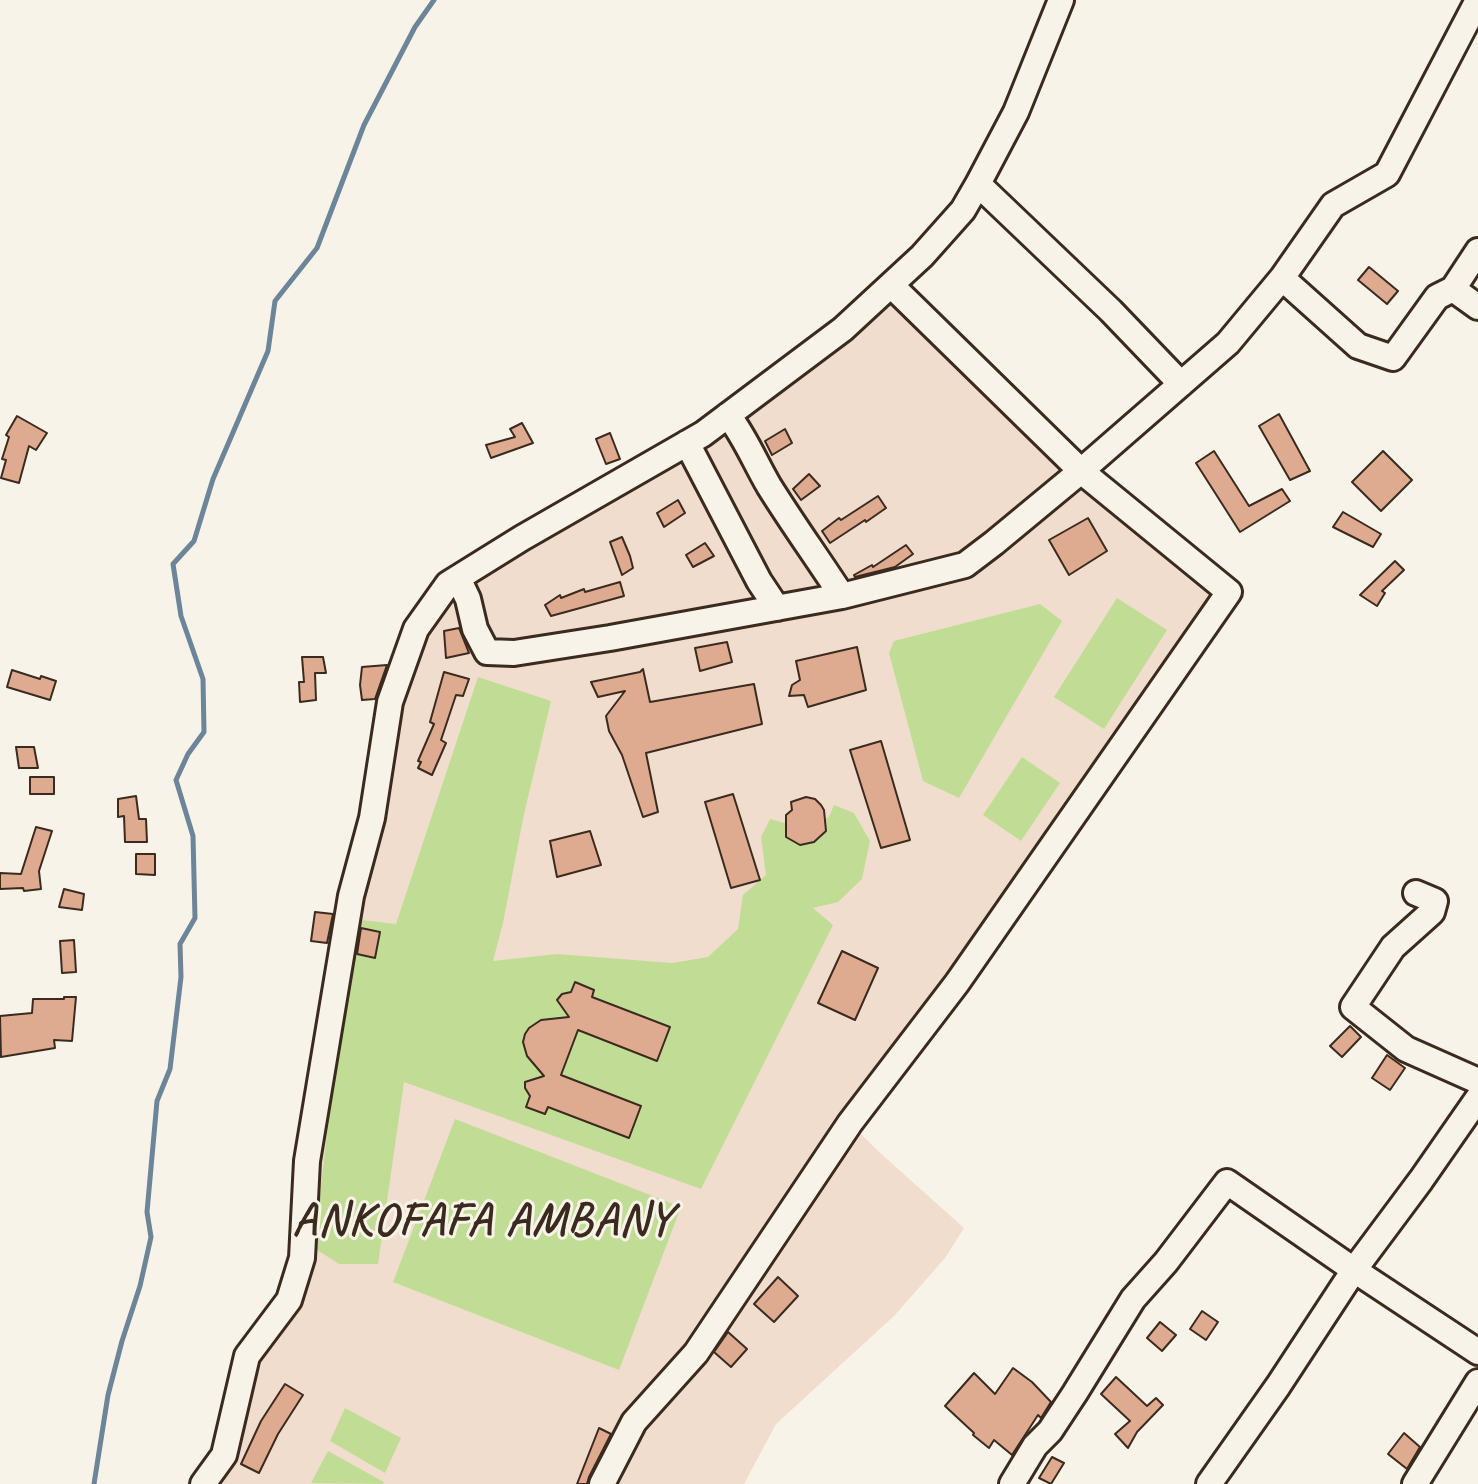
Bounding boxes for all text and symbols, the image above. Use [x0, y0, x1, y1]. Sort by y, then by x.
district label: ANKOFAFA AMBANY [294, 1194, 672, 1250]

